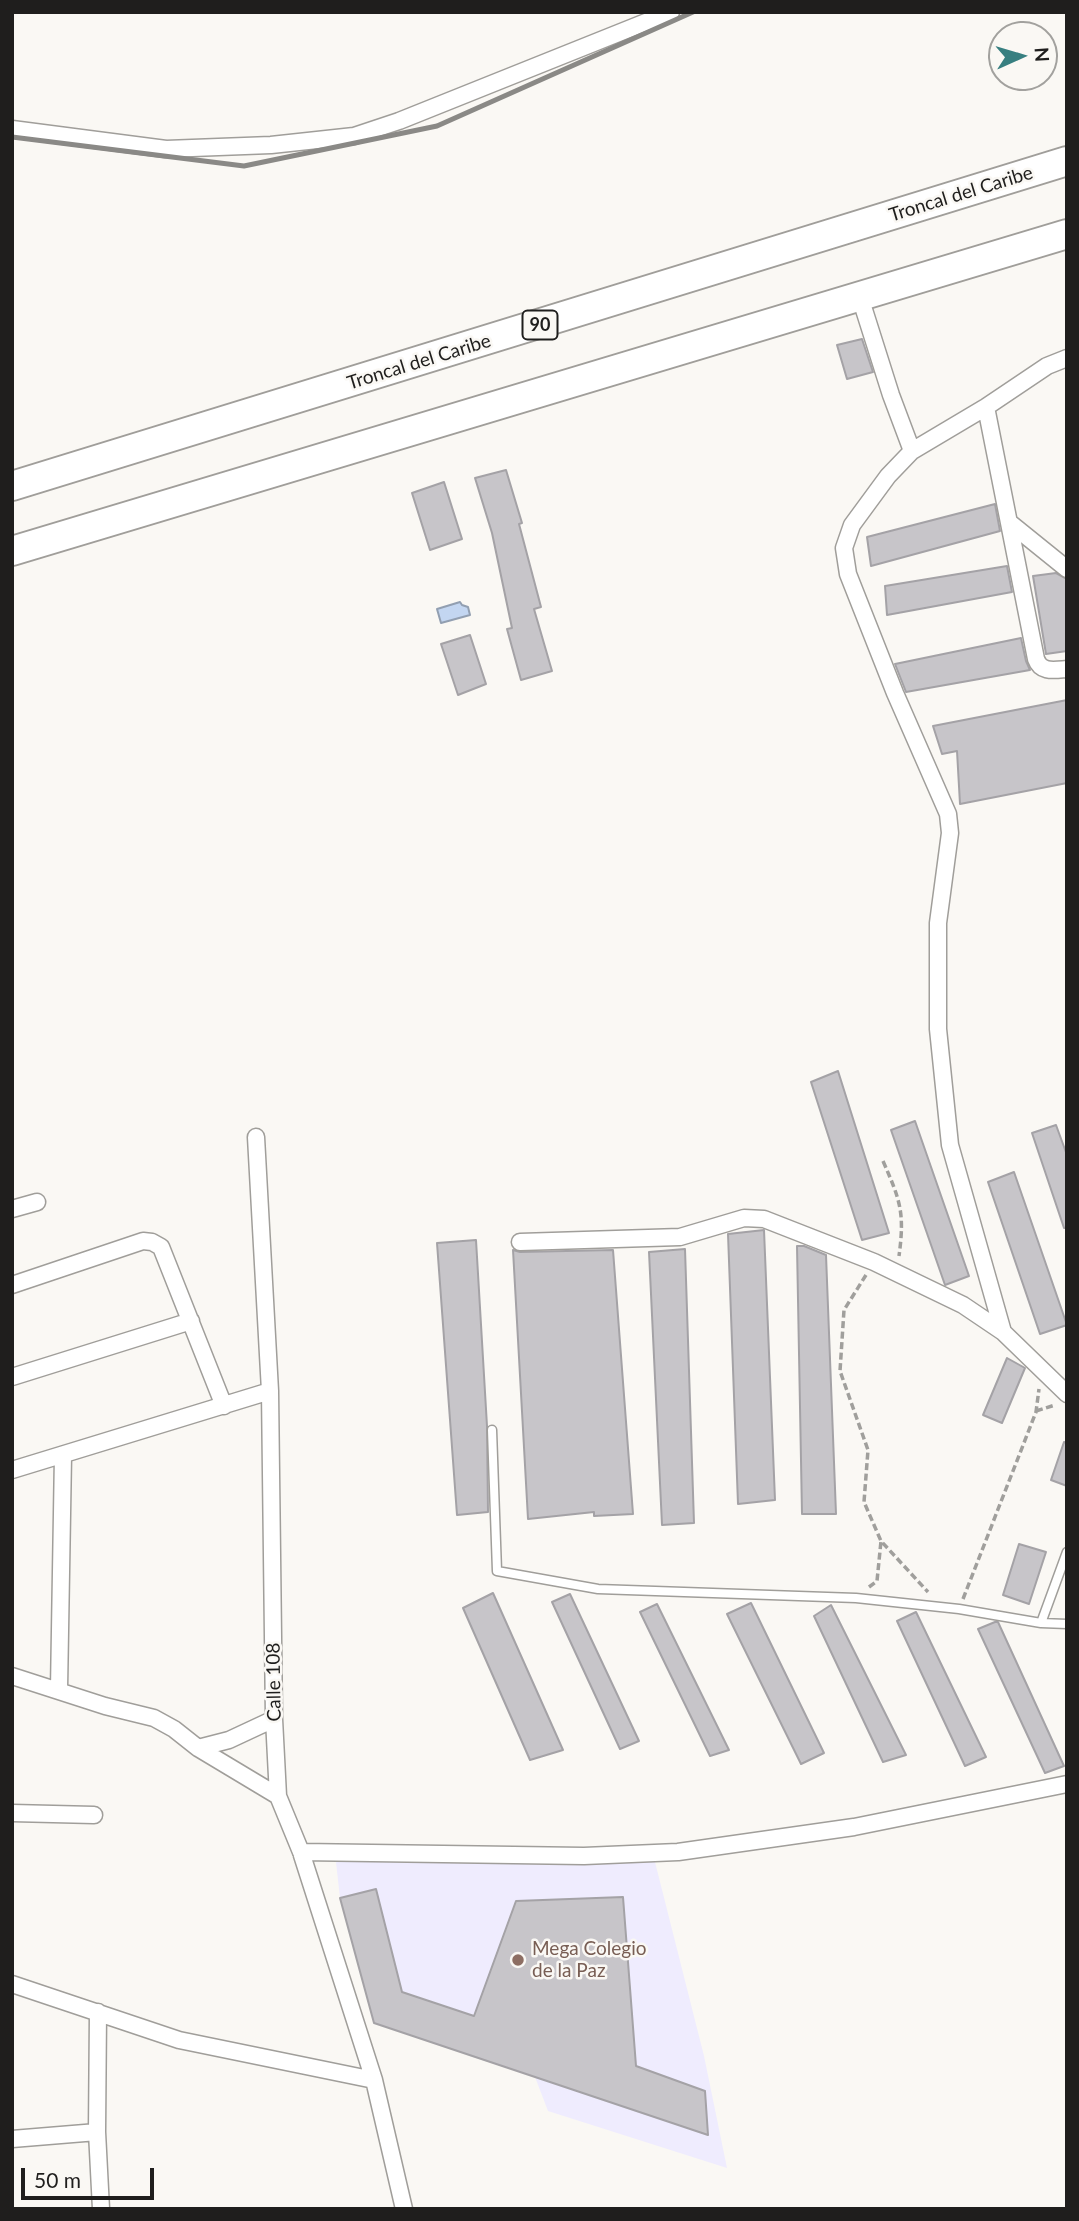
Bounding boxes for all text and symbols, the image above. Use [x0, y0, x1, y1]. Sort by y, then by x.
north arrow [988, 21, 1058, 91]
text: N [1030, 47, 1054, 63]
street label: Troncal del Caribe [886, 161, 1036, 227]
road number: 90 [522, 310, 558, 340]
street label: Troncal del Caribe [344, 329, 494, 395]
street label: Calle 108 [262, 1642, 286, 1722]
place label: Mega Colegio de la Paz [532, 1938, 647, 1982]
marker: Mega Colegio de la Paz [510, 1952, 526, 1968]
scale bar [24, 2154, 158, 2198]
text: 50 m [34, 2167, 81, 2192]

